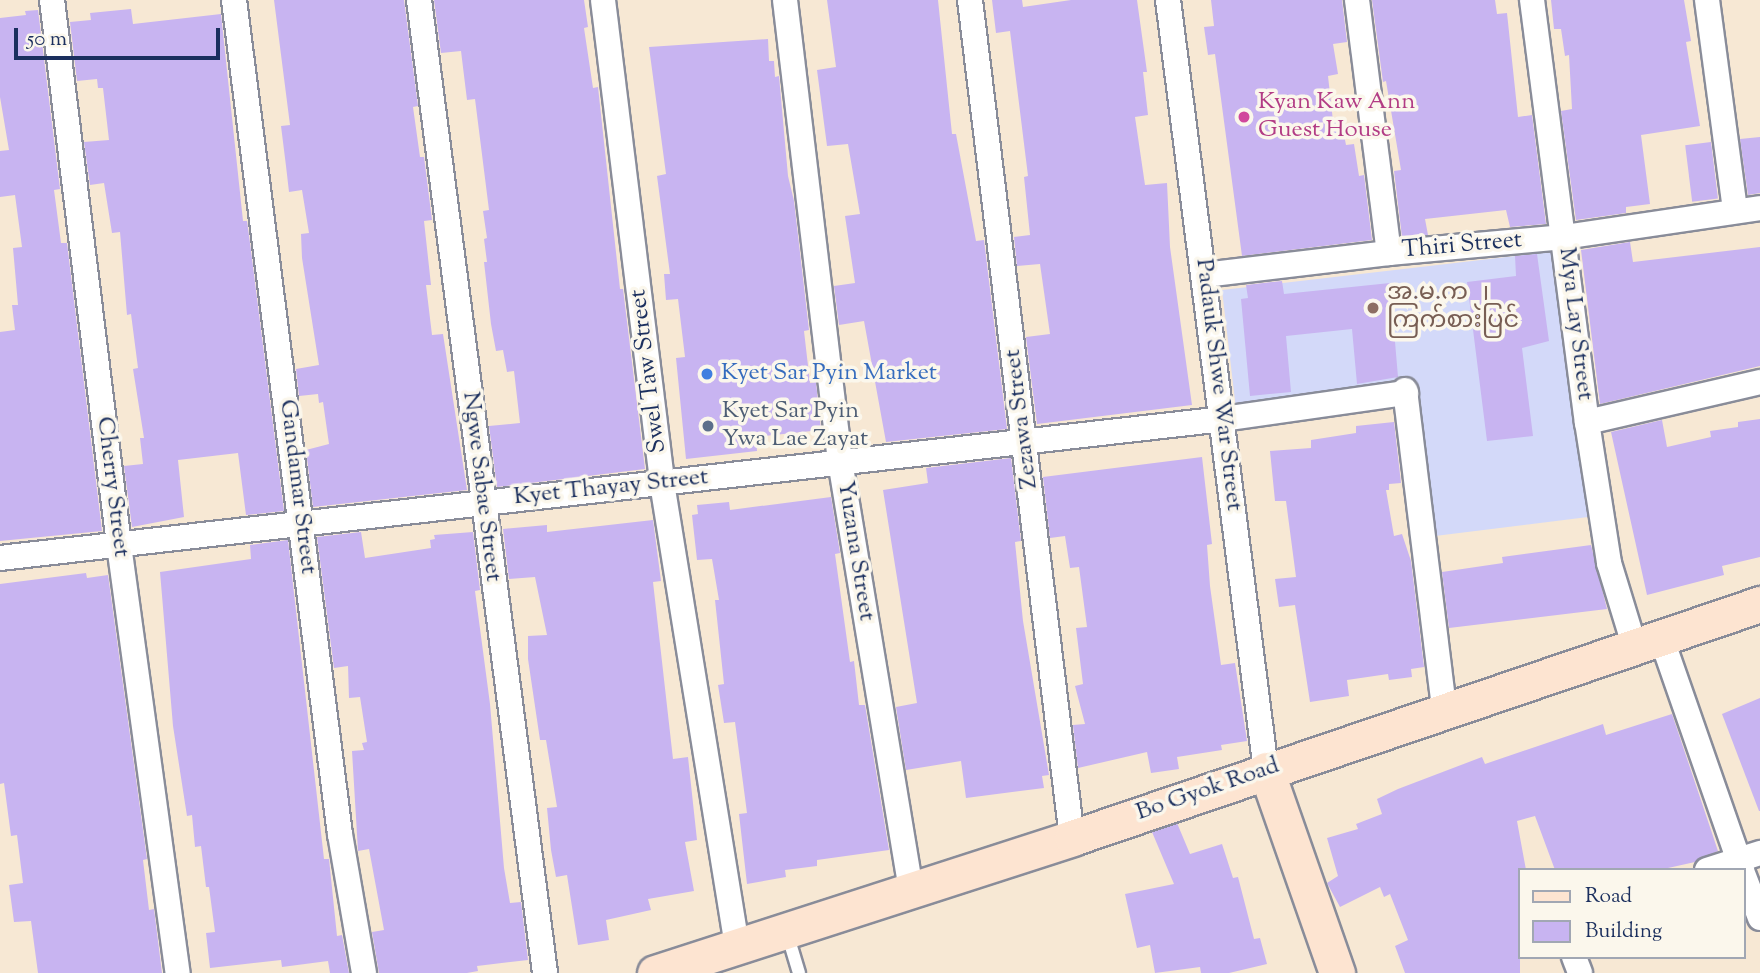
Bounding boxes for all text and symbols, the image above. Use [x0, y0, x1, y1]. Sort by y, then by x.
scale bar [18, 14, 224, 58]
text: 50 m [27, 25, 67, 55]
place label: Kyan Kaw Ann Guest House [1258, 89, 1415, 145]
marker: Kyan Kaw Ann Guest House [1236, 109, 1252, 125]
street label: Thiri Street [1401, 226, 1523, 266]
street label: Mya Lay Street [1551, 246, 1599, 402]
street label: Padauk Shwe War Street [1188, 257, 1248, 513]
place label: အ.မ.က ၂ ကြက်စားပြင် [1387, 280, 1519, 336]
street label: Swel Taw Street [625, 287, 673, 455]
marker: အ.မ.က ၂ ကြက်စားပြင် [1365, 300, 1381, 316]
street label: Zezawa Street [999, 347, 1045, 491]
place label: Kyet Sar Pyin Market [721, 360, 937, 388]
marker: Kyet Sar Pyin Market [699, 366, 715, 382]
street label: Ngwe Sabae Street [455, 390, 507, 584]
street label: Gandamar Street [272, 398, 322, 576]
place label: Kyet Sar Pyin Ywa Lae Zayat [722, 398, 868, 454]
street label: Cherry Street [89, 415, 135, 559]
marker: Kyet Sar Pyin Ywa Lae Zayat [700, 418, 716, 434]
street label: Kyet Thayay Street [512, 463, 710, 513]
street label: Yuzana Street [830, 479, 880, 623]
street label: Bo Gyok Road [1133, 752, 1283, 828]
legend [1518, 868, 1746, 959]
text: Road [1585, 882, 1632, 912]
text: Building [1585, 917, 1662, 947]

